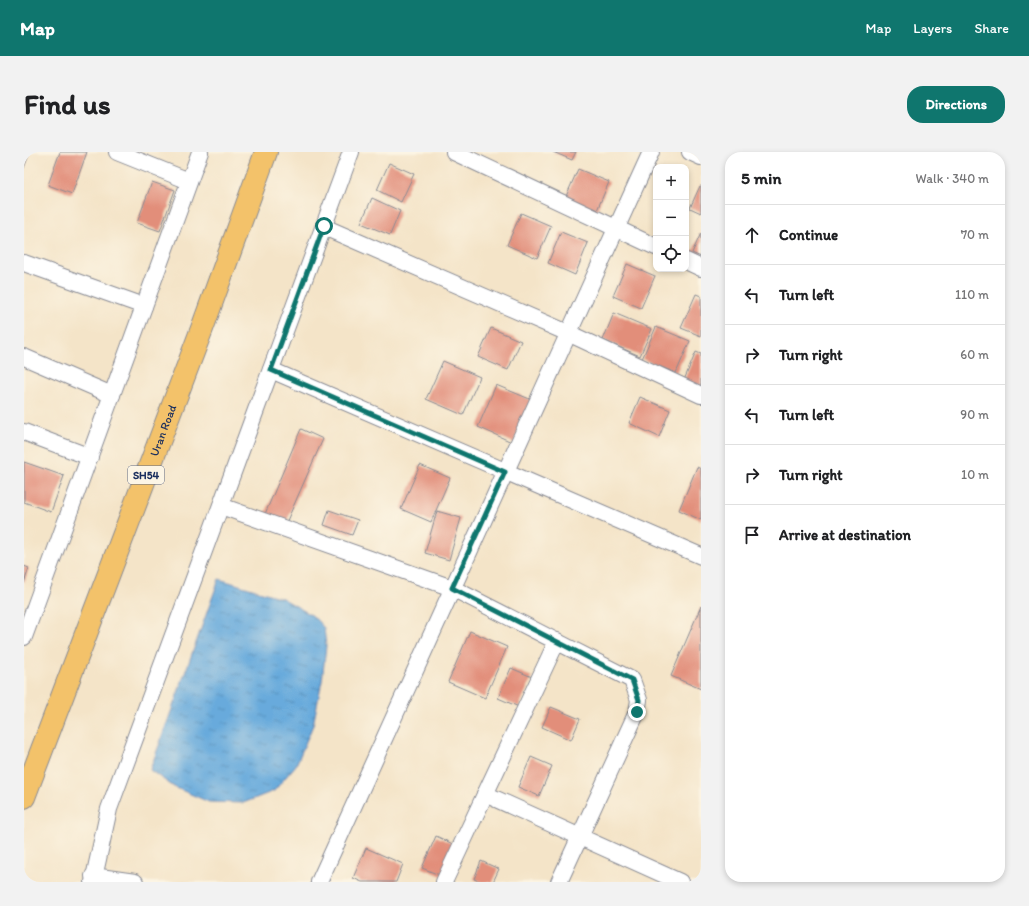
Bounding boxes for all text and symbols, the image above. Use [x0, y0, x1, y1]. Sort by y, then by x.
text: Map [20, 17, 55, 40]
text: Map [866, 20, 891, 37]
text: Layers [913, 20, 952, 37]
text: Share [974, 20, 1009, 37]
button: Directions [907, 86, 1005, 123]
text: Find us [24, 87, 111, 121]
map controls [653, 164, 689, 272]
button: + [653, 164, 689, 200]
text: 5 min [741, 168, 781, 188]
text: Walk · 340 m [916, 171, 989, 186]
button: − [653, 200, 689, 236]
route start [315, 217, 333, 235]
icon: ahead [741, 224, 763, 246]
text: Continue [779, 226, 838, 244]
text: 70 m [961, 227, 989, 242]
button: locate [653, 236, 689, 272]
icon: left [741, 284, 763, 306]
text: Turn left [779, 286, 834, 304]
text: 110 m [955, 287, 989, 302]
icon: right [741, 344, 763, 366]
text: Turn right [779, 346, 843, 364]
text: 60 m [960, 347, 989, 362]
street label: Uran Road [147, 402, 180, 458]
icon: left [741, 404, 763, 426]
text: Turn left [779, 406, 834, 424]
text: 90 m [960, 407, 989, 422]
icon: right [741, 464, 763, 486]
road number: SH54 [128, 466, 164, 484]
text: Turn right [779, 466, 843, 484]
text: 10 m [961, 467, 989, 482]
icon: arrive [741, 524, 763, 546]
text: Arrive at destination [779, 526, 911, 544]
route end [628, 703, 646, 721]

